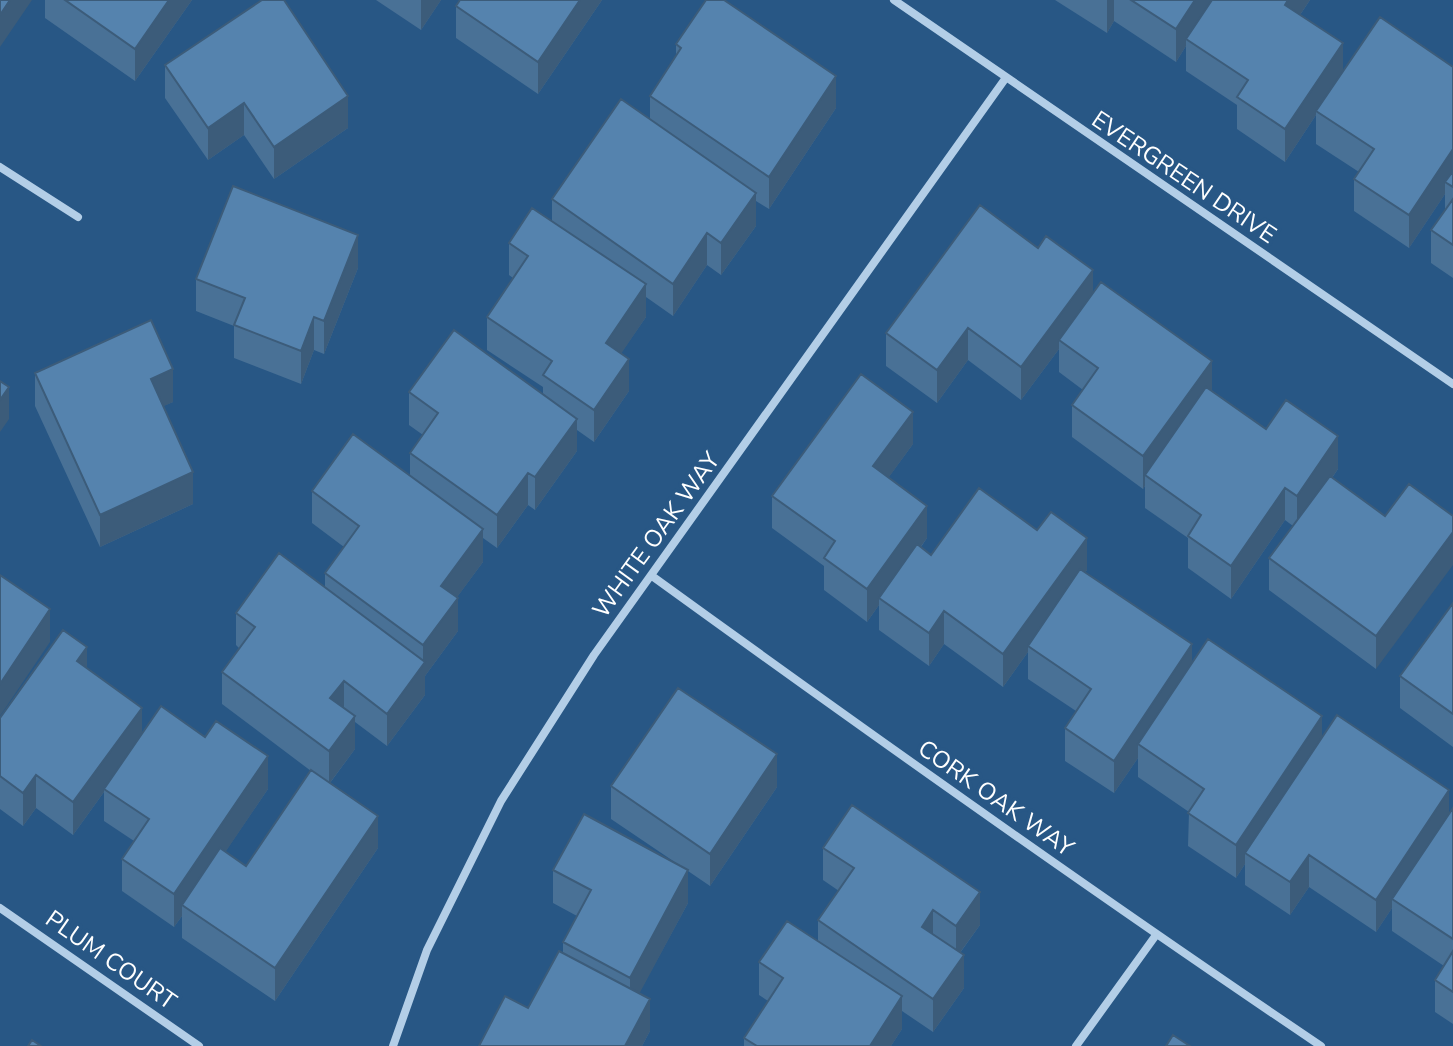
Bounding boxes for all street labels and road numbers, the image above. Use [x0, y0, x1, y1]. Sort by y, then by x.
street label: EVERGREEN DRIVE [1085, 103, 1283, 251]
street label: WHITE OAK WAY [585, 445, 727, 624]
street label: CORK OAK WAY [912, 732, 1081, 864]
street label: PLUM COURT [39, 903, 183, 1017]

